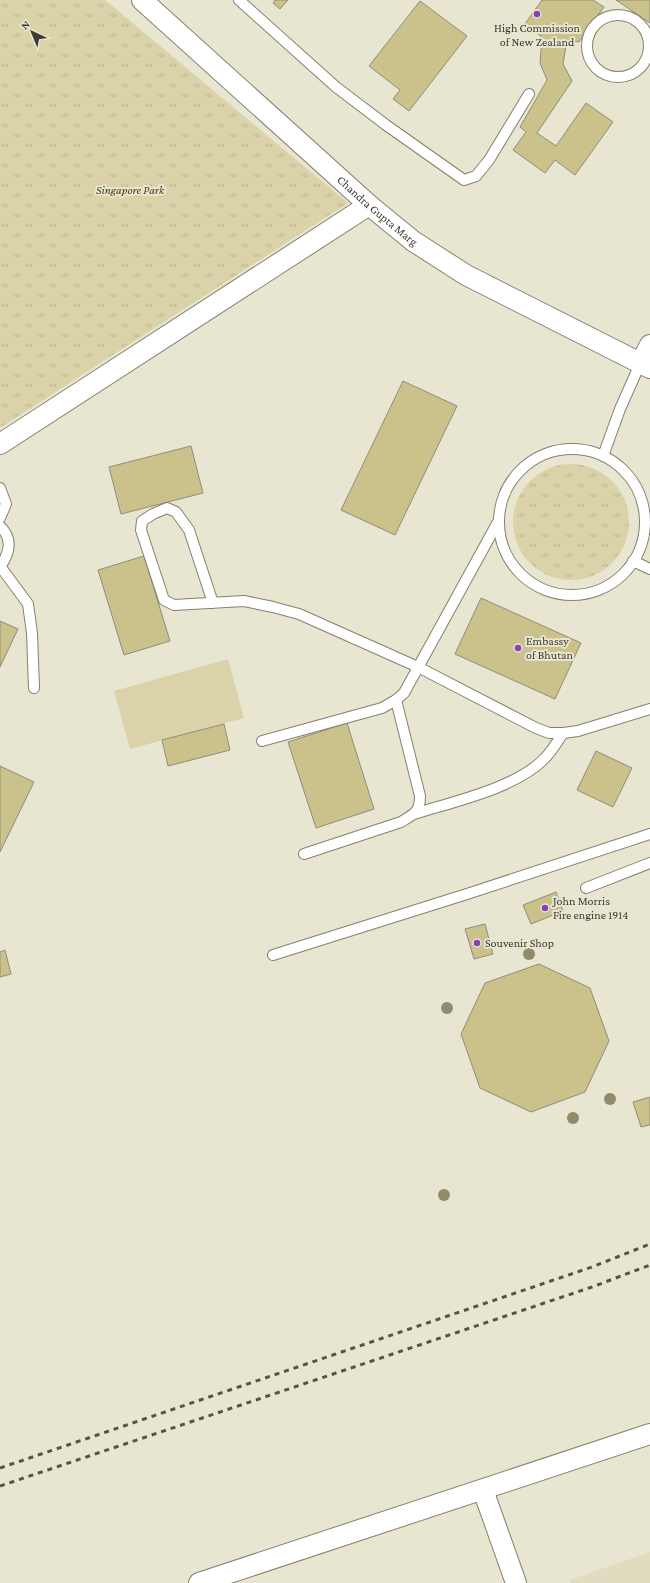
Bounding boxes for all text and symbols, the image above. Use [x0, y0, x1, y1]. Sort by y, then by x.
marker: High Commission of New Zealand [532, 9, 542, 19]
north arrow [12, 12, 52, 52]
text: N [18, 18, 32, 32]
place label: High Commission of New Zealand [494, 21, 580, 49]
street label: Chandra Gupta Marg [334, 173, 420, 249]
park label: Singapore Park [96, 183, 165, 197]
place label: Embassy of Bhutan [526, 634, 574, 662]
marker: Embassy of Bhutan [513, 643, 523, 653]
place label: John Morris Fire engine 1914 [552, 894, 628, 922]
marker: John Morris Fire engine 1914 [540, 903, 550, 913]
place label: Souvenir Shop [485, 936, 554, 950]
marker: Souvenir Shop [472, 938, 482, 948]

